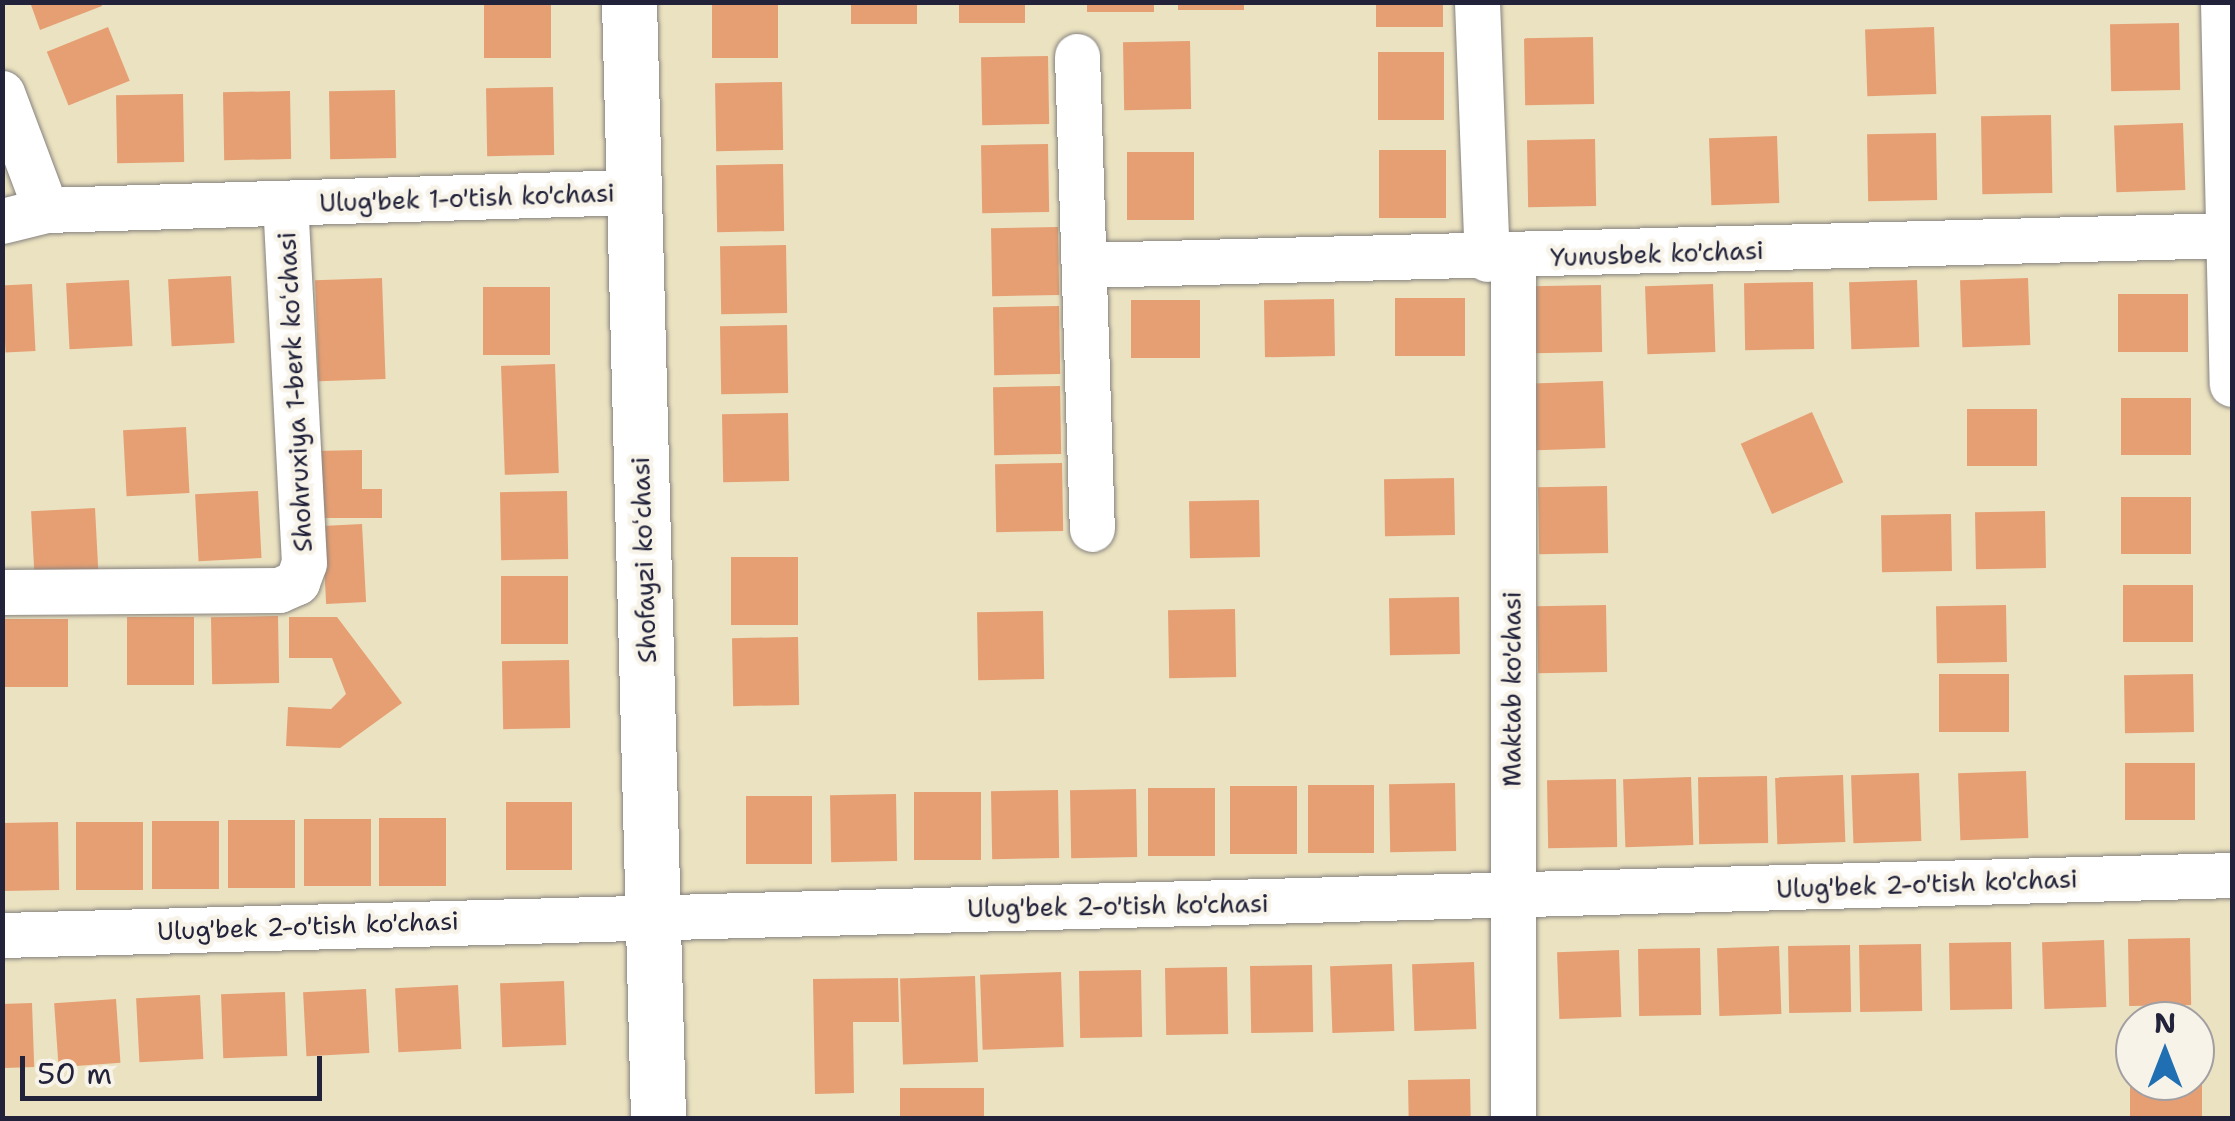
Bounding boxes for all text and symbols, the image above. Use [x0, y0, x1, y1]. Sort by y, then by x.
street label: Ulug'bek 1-o'tish ko'chasi [319, 178, 615, 218]
street label: Shohruxiya 1-berk koʻchasi [272, 231, 318, 553]
street label: Yunusbek ko'chasi [1550, 235, 1764, 273]
street label: Shofayzi koʻchasi [625, 456, 663, 664]
street label: Maktab ko'chasi [1497, 591, 1527, 787]
street label: Ulug'bek 2-o'tish ko'chasi [1776, 864, 2078, 904]
street label: Ulug'bek 2-o'tish ko'chasi [967, 888, 1269, 924]
street label: Ulug'bek 2-o'tish ko'chasi [157, 906, 459, 946]
north arrow [2115, 1001, 2215, 1101]
text: N [2154, 1004, 2176, 1042]
scale bar [25, 1036, 328, 1098]
text: 50 m [37, 1053, 112, 1094]

